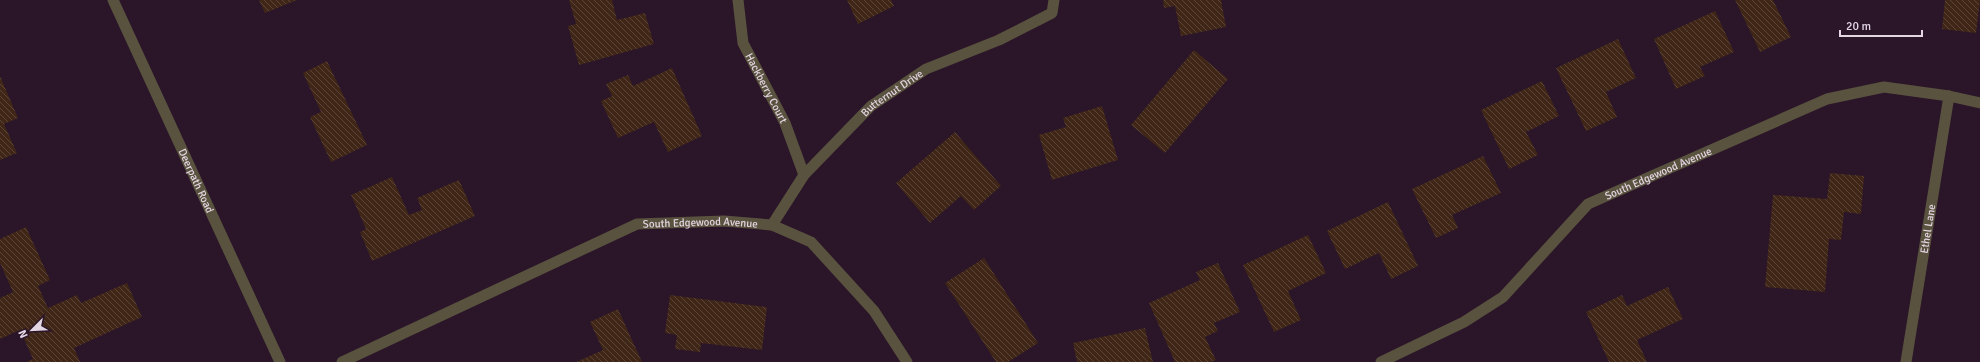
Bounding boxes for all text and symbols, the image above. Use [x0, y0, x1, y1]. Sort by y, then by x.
scale bar [1840, 12, 1922, 38]
text: 20 m [1846, 19, 1871, 34]
street label: Hackberry Court [743, 51, 790, 125]
street label: Butternut Drive [858, 67, 925, 119]
street label: South Edgewood Avenue [1603, 144, 1713, 202]
street label: Deerpath Road [176, 146, 217, 215]
street label: Ethel Lane [1917, 203, 1938, 254]
street label: South Edgewood Avenue [642, 214, 758, 230]
north arrow [12, 310, 52, 350]
text: N [16, 328, 31, 340]

